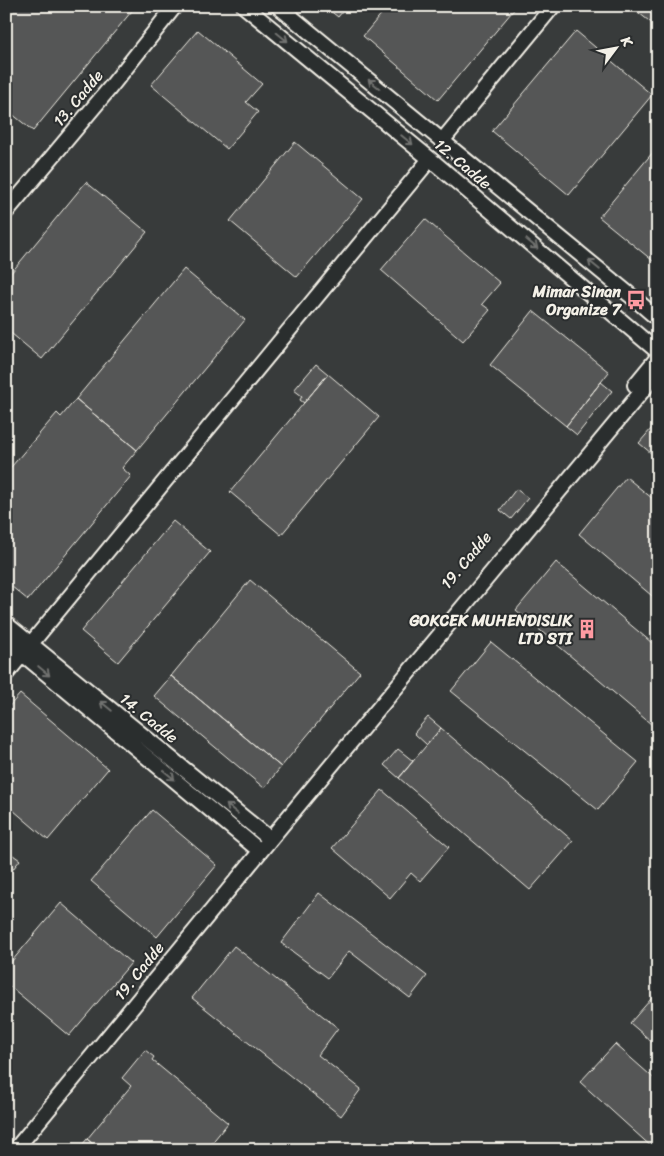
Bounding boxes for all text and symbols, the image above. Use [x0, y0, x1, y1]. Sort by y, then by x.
north arrow [592, 22, 642, 72]
text: K [613, 30, 640, 53]
one-way arrow [275, 32, 288, 43]
street label: 13. Cadde [45, 63, 111, 133]
one-way arrow [367, 79, 380, 90]
street label: 12. Cadde [428, 131, 498, 197]
one-way arrow [401, 135, 414, 146]
one-way arrow [525, 239, 538, 250]
one-way arrow [587, 260, 600, 271]
place label: Mimar Sinan Organize 7 [532, 277, 623, 324]
bus stop icon: Mimar Sinan Organize 7 [625, 289, 647, 311]
street label: 19. Cadde [433, 524, 499, 596]
place label: GOKCEK MUHENDISLIK LTD STI [408, 606, 574, 653]
building icon: GOKCEK MUHENDISLIK LTD STI [576, 618, 598, 640]
one-way arrow [37, 666, 50, 677]
street label: 14. Cadde [113, 685, 185, 751]
one-way arrow [100, 701, 113, 712]
one-way arrow [162, 770, 175, 781]
one-way arrow [226, 803, 239, 814]
street label: 19. Cadde [106, 935, 172, 1007]

